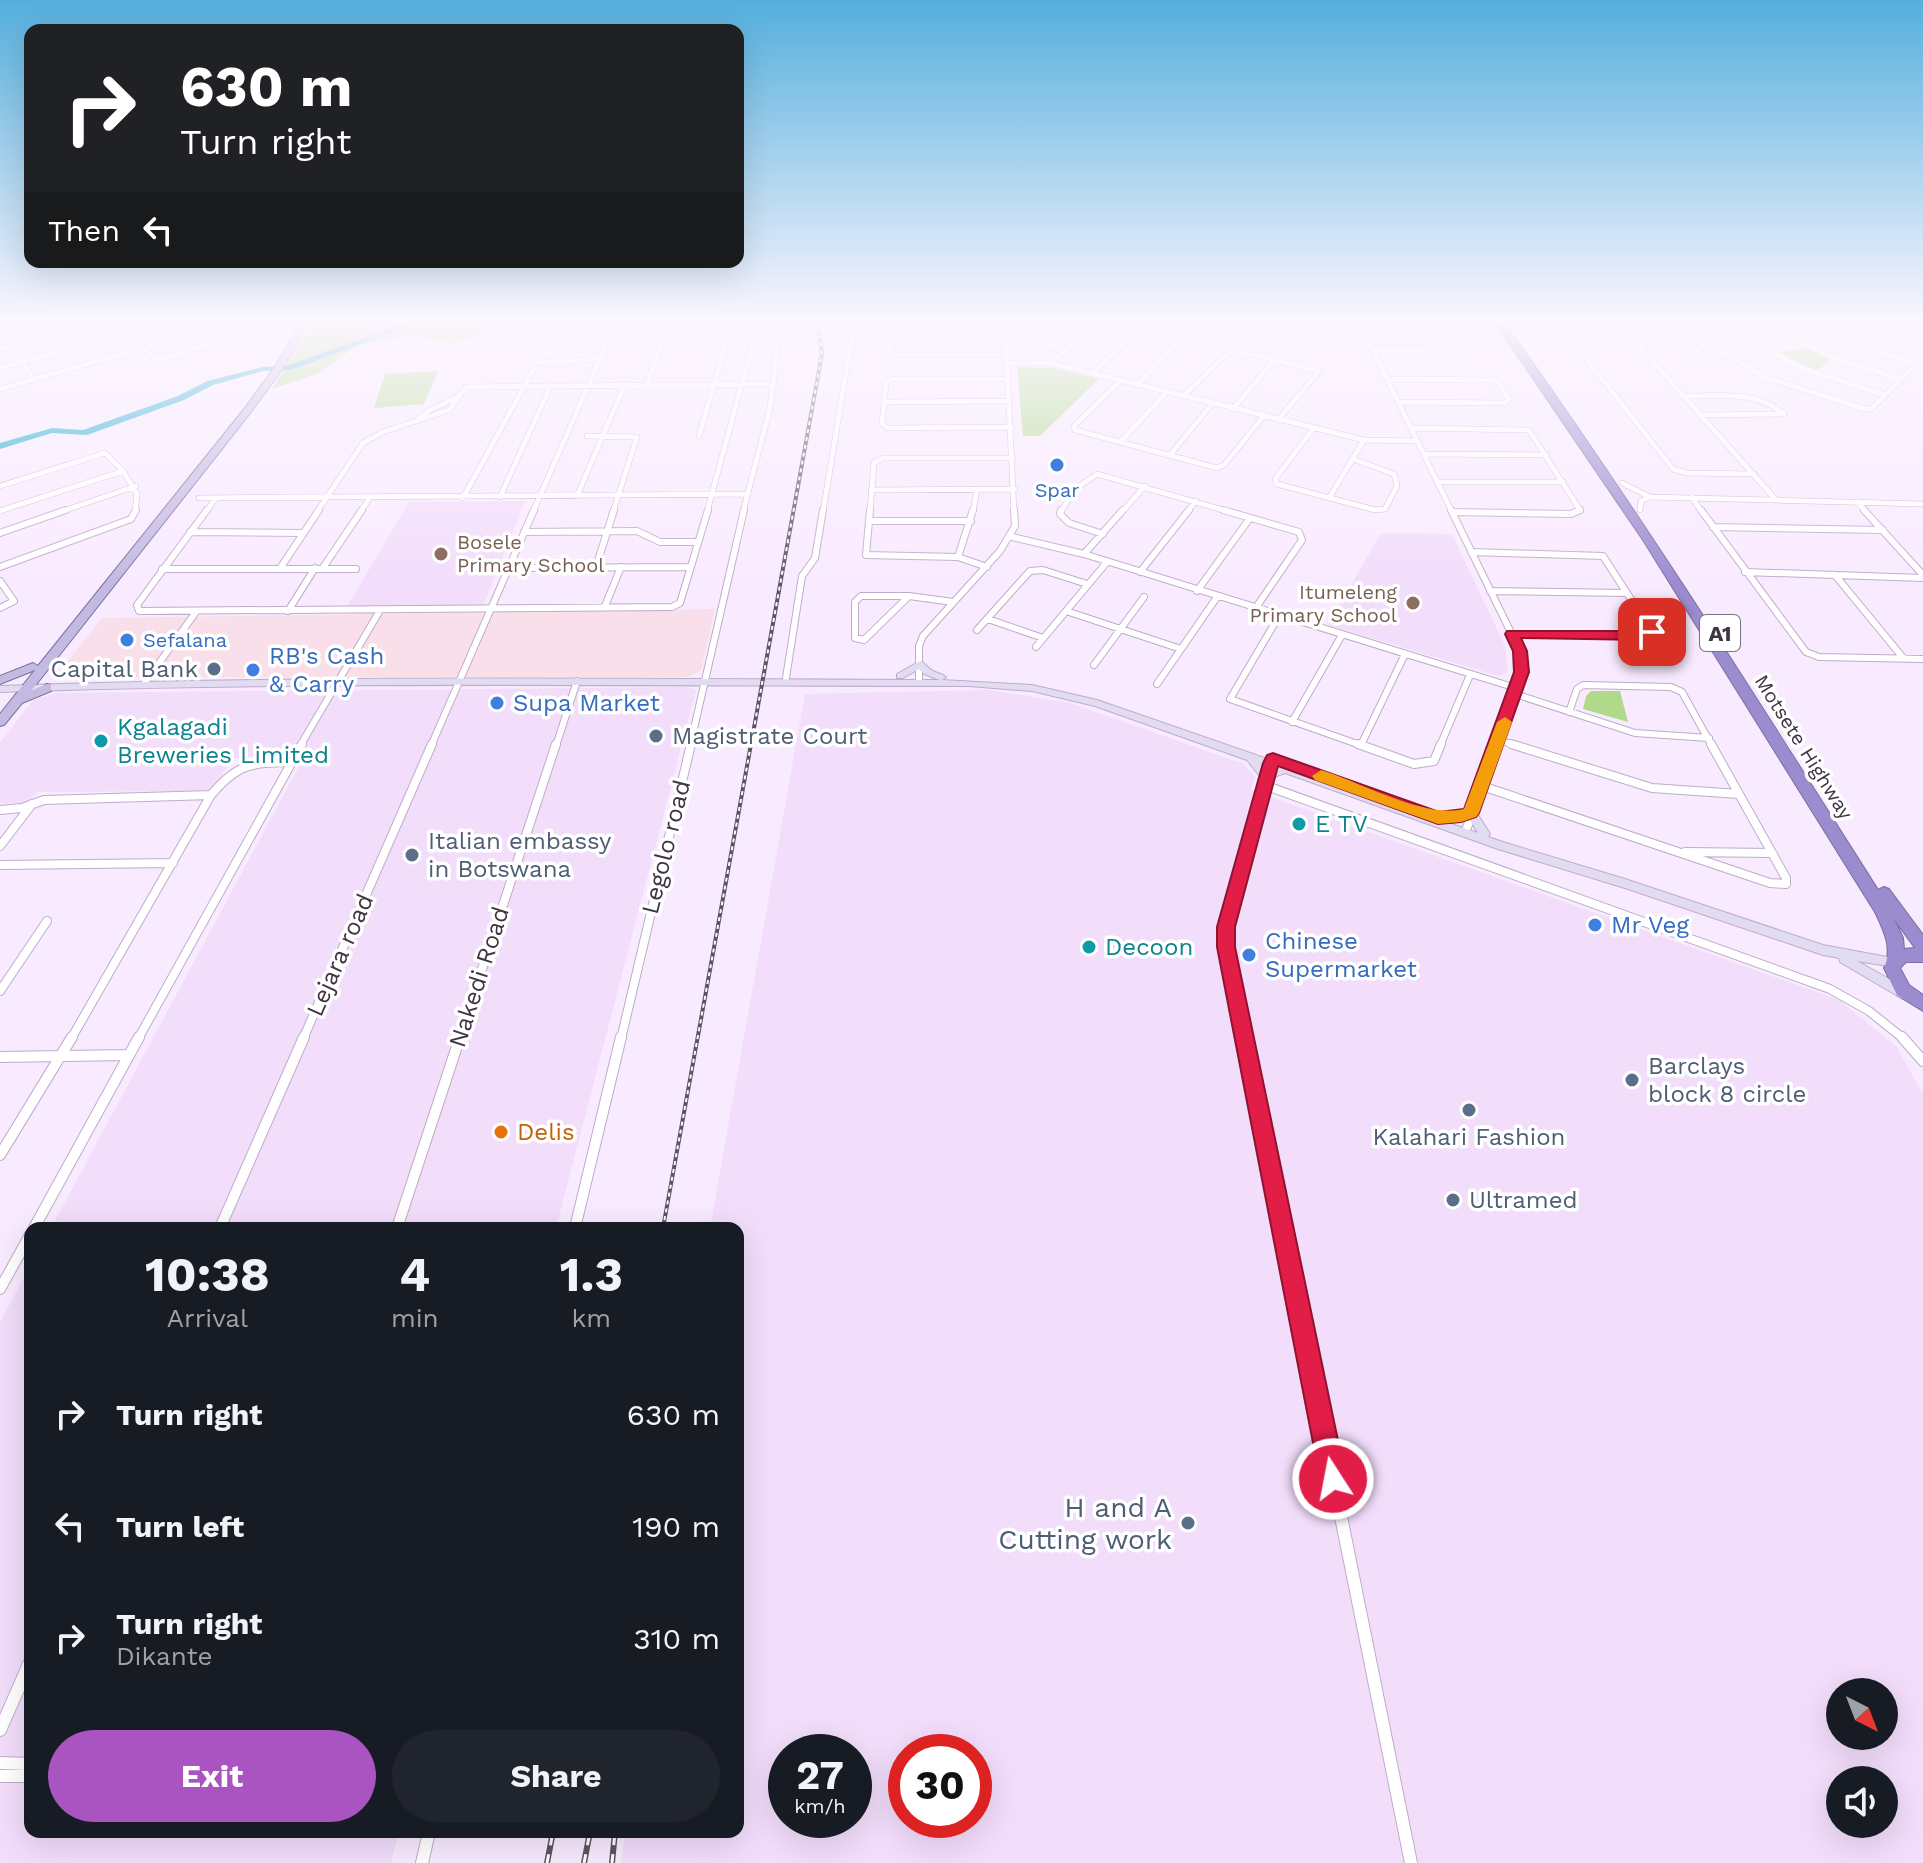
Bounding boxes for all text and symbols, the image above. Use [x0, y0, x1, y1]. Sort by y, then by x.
text: 630 m [180, 54, 352, 120]
icon: right [48, 56, 152, 160]
text: Turn right [180, 121, 351, 163]
icon: left [136, 208, 180, 252]
text: Then [48, 213, 120, 248]
marker: Spar [1048, 456, 1066, 474]
place label: Spar [1035, 478, 1079, 502]
place label: Bosele Primary School [457, 530, 604, 577]
marker: Bosele Primary School [432, 545, 450, 563]
place label: Itumeleng Primary School [1250, 580, 1397, 627]
marker: Itumeleng Primary School [1404, 594, 1422, 612]
pin [1618, 598, 1686, 666]
icon: arrive [1630, 610, 1674, 654]
road number: A1 [1700, 615, 1740, 651]
place label: Sefalana [143, 628, 227, 652]
marker: Sefalana [118, 631, 136, 649]
place label: RB's Cash & Carry [269, 642, 384, 698]
place label: Capital Bank [50, 655, 198, 683]
marker: Capital Bank [205, 660, 223, 678]
marker: RB's Cash & Carry [244, 661, 262, 679]
street label: Motsete Highway [1750, 670, 1859, 824]
place label: Supa Market [513, 689, 660, 717]
marker: Supa Market [488, 694, 506, 712]
place label: Kgalagadi Breweries Limited [117, 713, 329, 769]
place label: Magistrate Court [672, 722, 867, 750]
marker: Magistrate Court [647, 727, 665, 745]
marker: Kgalagadi Breweries Limited [92, 732, 110, 750]
street label: Legolo road [636, 777, 696, 917]
place label: E TV [1315, 810, 1368, 838]
marker: E TV [1290, 815, 1308, 833]
place label: Italian embassy in Botswana [428, 827, 612, 883]
marker: Italian embassy in Botswana [403, 846, 421, 864]
street label: Lejara road [301, 890, 379, 1020]
street label: Nakedi Road [443, 903, 515, 1051]
place label: Mr Veg [1611, 911, 1689, 939]
marker: Mr Veg [1586, 916, 1604, 934]
place label: Chinese Supermarket [1265, 927, 1417, 983]
place label: Decoon [1105, 933, 1193, 961]
marker: Decoon [1080, 938, 1098, 956]
marker: Chinese Supermarket [1240, 946, 1258, 964]
place label: Barclays block 8 circle [1648, 1052, 1806, 1108]
marker: Barclays block 8 circle [1623, 1071, 1641, 1089]
marker: Kalahari Fashion [1460, 1101, 1478, 1119]
place label: Delis [517, 1118, 575, 1146]
marker: Delis [492, 1123, 510, 1141]
place label: Kalahari Fashion [1373, 1123, 1565, 1151]
place label: Ultramed [1469, 1186, 1578, 1214]
marker: Ultramed [1444, 1191, 1462, 1209]
text: 10:38 [145, 1246, 270, 1303]
text: 4 [399, 1246, 430, 1303]
text: 1.3 [560, 1246, 623, 1303]
text: Arrival [167, 1303, 248, 1333]
text: min [391, 1303, 439, 1333]
text: km [572, 1303, 611, 1333]
icon: right [48, 1392, 92, 1436]
text: Turn right [116, 1397, 262, 1432]
text: 630 m [627, 1397, 720, 1432]
position arrow [1291, 1437, 1375, 1521]
place label: H and A Cutting work [998, 1491, 1172, 1556]
icon: left [48, 1504, 92, 1548]
text: Turn left [116, 1509, 244, 1544]
text: 190 m [632, 1509, 720, 1544]
marker: H and A Cutting work [1179, 1514, 1197, 1532]
text: Turn right [116, 1606, 262, 1641]
icon: right [48, 1616, 92, 1660]
text: 310 m [633, 1621, 720, 1656]
text: Dikante [116, 1641, 213, 1671]
north arrow [1826, 1678, 1898, 1750]
map controls [1826, 1678, 1898, 1838]
button: Exit [48, 1730, 376, 1822]
button: Share [392, 1730, 720, 1822]
speed limit sign: 30 [888, 1734, 992, 1838]
text: 27 [796, 1752, 844, 1799]
button: sound [1826, 1766, 1898, 1838]
text: km/h [794, 1794, 846, 1818]

